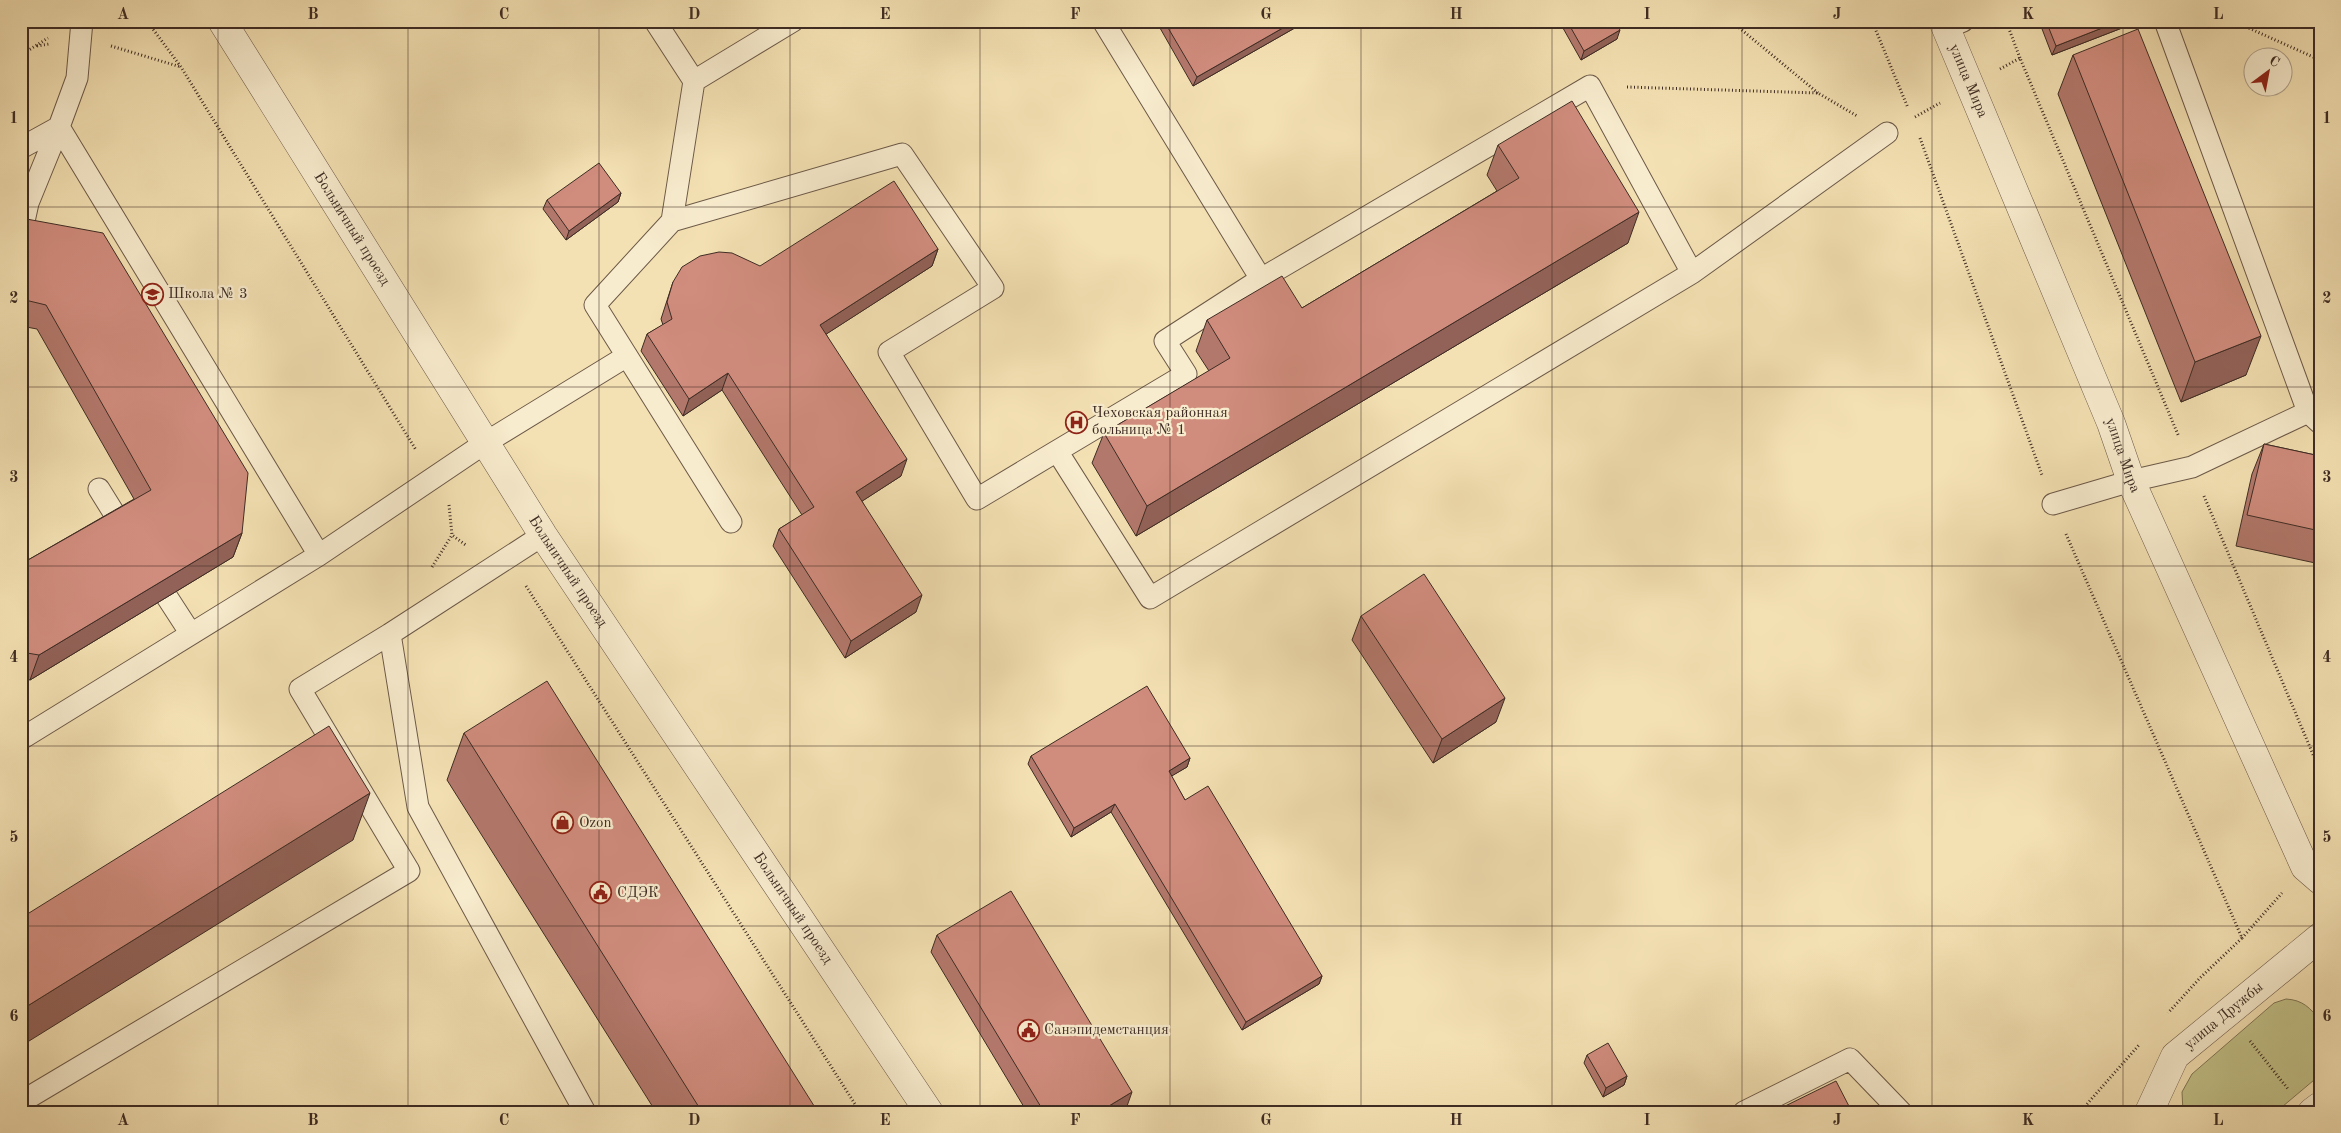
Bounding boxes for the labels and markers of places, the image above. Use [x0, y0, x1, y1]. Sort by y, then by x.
school or university icon: Школа № 3 [140, 282, 164, 306]
place label: Школа № 3 [168, 287, 248, 302]
place label: Чеховская районная больница № 1 [1092, 406, 1228, 438]
hospital icon: Чеховская районная больница № 1 [1064, 410, 1088, 434]
shop icon: Ozon [551, 811, 575, 835]
place label: Ozon [579, 816, 612, 831]
public building icon: СДЭК [589, 881, 613, 905]
place label: СДЭК [617, 886, 659, 901]
public building icon: Санэпидемстанция [1016, 1018, 1040, 1042]
place label: Санэпидемстанция [1044, 1023, 1169, 1038]

